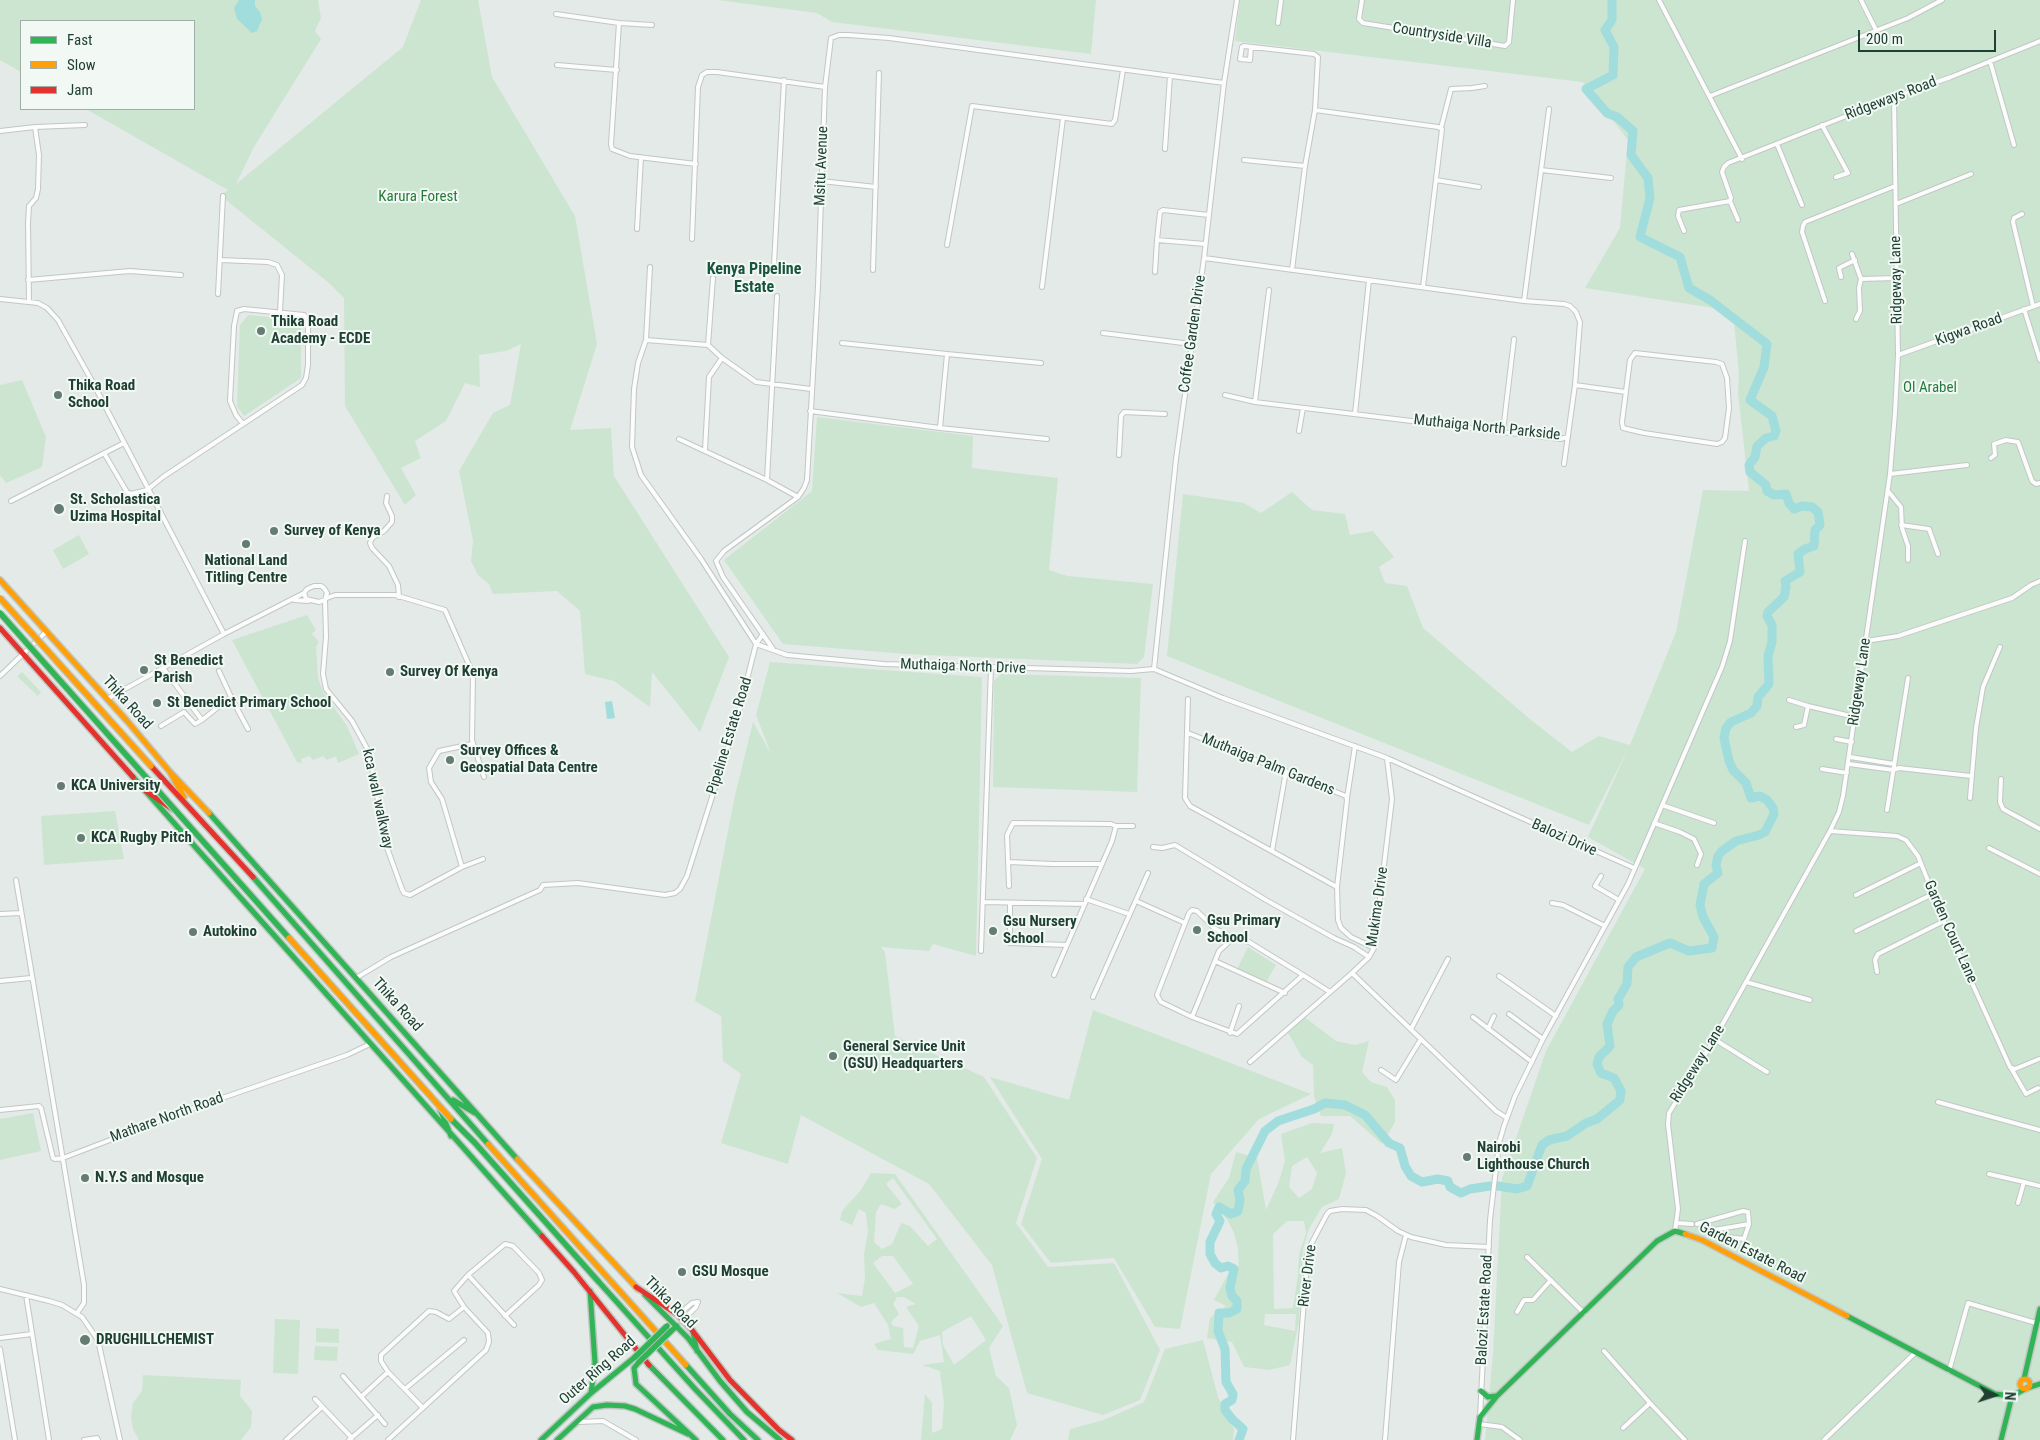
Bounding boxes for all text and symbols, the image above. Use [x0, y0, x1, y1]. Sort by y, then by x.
street label: Countryside Villa [1391, 19, 1493, 53]
legend [20, 20, 195, 110]
scale bar [1860, 20, 1998, 52]
text: 200 m [1866, 30, 1903, 48]
text: Fast [67, 31, 92, 49]
text: Slow [67, 56, 96, 74]
street label: Ridgeways Road [1843, 73, 1939, 125]
text: Jam [67, 81, 93, 99]
street label: Msitu Avenue [812, 126, 832, 206]
park label: Karura Forest [378, 188, 458, 206]
street label: Ridgeway Lane [1887, 236, 1907, 324]
district label: Kenya Pipeline Estate [707, 260, 801, 298]
street label: Coffee Garden Drive [1176, 274, 1210, 394]
street label: Kigwa Road [1933, 310, 2005, 350]
place label: Thika Road Academy - ECDE [271, 313, 370, 348]
marker: Thika Road Academy - ECDE [255, 325, 267, 337]
place label: Thika Road School [68, 377, 135, 412]
park label: Ol Arabel [1903, 379, 1957, 397]
marker: Thika Road School [52, 389, 64, 401]
street label: Muthaiga North Parkside [1413, 411, 1561, 445]
place label: St. Scholastica Uzima Hospital [70, 491, 161, 526]
marker: St. Scholastica Uzima Hospital [52, 502, 66, 516]
place label: Survey of Kenya [284, 522, 381, 540]
marker: Survey of Kenya [268, 525, 280, 537]
marker: National Land Titling Centre [240, 538, 252, 550]
place label: National Land Titling Centre [205, 552, 287, 587]
street label: Ridgeway Lane [1845, 637, 1875, 727]
place label: St Benedict Parish [154, 652, 223, 687]
street label: Muthaiga North Drive [900, 656, 1026, 678]
place label: Survey Of Kenya [400, 663, 498, 681]
marker: St Benedict Parish [138, 664, 150, 676]
marker: Survey Of Kenya [384, 666, 396, 678]
street label: Thika Road [98, 672, 156, 734]
street label: Pipeline Estate Road [704, 675, 756, 797]
place label: St Benedict Primary School [167, 694, 331, 712]
marker: St Benedict Primary School [151, 697, 163, 709]
street label: Muthaiga Palm Gardens [1199, 730, 1337, 800]
place label: Survey Offices & Geospatial Data Centre [460, 742, 598, 777]
street label: kca wall walkway [358, 747, 396, 851]
marker: Survey Offices & Geospatial Data Centre [444, 754, 456, 766]
place label: KCA University [71, 777, 160, 795]
marker: KCA University [55, 780, 67, 792]
street label: Balozi Drive [1529, 816, 1599, 860]
place label: KCA Rugby Pitch [91, 829, 192, 847]
marker: KCA Rugby Pitch [75, 832, 87, 844]
street label: Mukima Drive [1363, 866, 1393, 948]
street label: Garden Court Lane [1919, 878, 1981, 986]
place label: Gsu Primary School [1207, 912, 1281, 947]
place label: Gsu Nursery School [1003, 913, 1077, 948]
place label: Autokino [203, 923, 257, 941]
marker: Gsu Primary School [1191, 924, 1203, 936]
marker: Gsu Nursery School [987, 925, 999, 937]
marker: Autokino [187, 926, 199, 938]
street label: Thika Road [368, 974, 426, 1036]
street label: Ridgeway Lane [1667, 1022, 1729, 1106]
place label: General Service Unit (GSU) Headquarters [843, 1038, 965, 1073]
marker: General Service Unit (GSU) Headquarters [827, 1050, 839, 1062]
street label: Mathare North Road [108, 1089, 226, 1147]
place label: Nairobi Lighthouse Church [1477, 1139, 1590, 1174]
marker: Nairobi Lighthouse Church [1461, 1151, 1473, 1163]
place label: N.Y.S and Mosque [95, 1169, 204, 1187]
marker: N.Y.S and Mosque [79, 1172, 91, 1184]
street label: Garden Estate Road [1696, 1219, 1808, 1287]
street label: River Drive [1295, 1244, 1321, 1308]
street label: Balozi Estate Road [1473, 1254, 1497, 1366]
place label: GSU Mosque [692, 1263, 769, 1281]
marker: GSU Mosque [676, 1266, 688, 1278]
street label: Thika Road [640, 1273, 700, 1333]
place label: DRUGHILLCHEMIST [96, 1331, 214, 1349]
marker: DRUGHILLCHEMIST [78, 1333, 92, 1347]
street label: Outer Ring Road [556, 1333, 640, 1409]
north arrow [1970, 1370, 2020, 1420]
text: N [2002, 1391, 2018, 1401]

